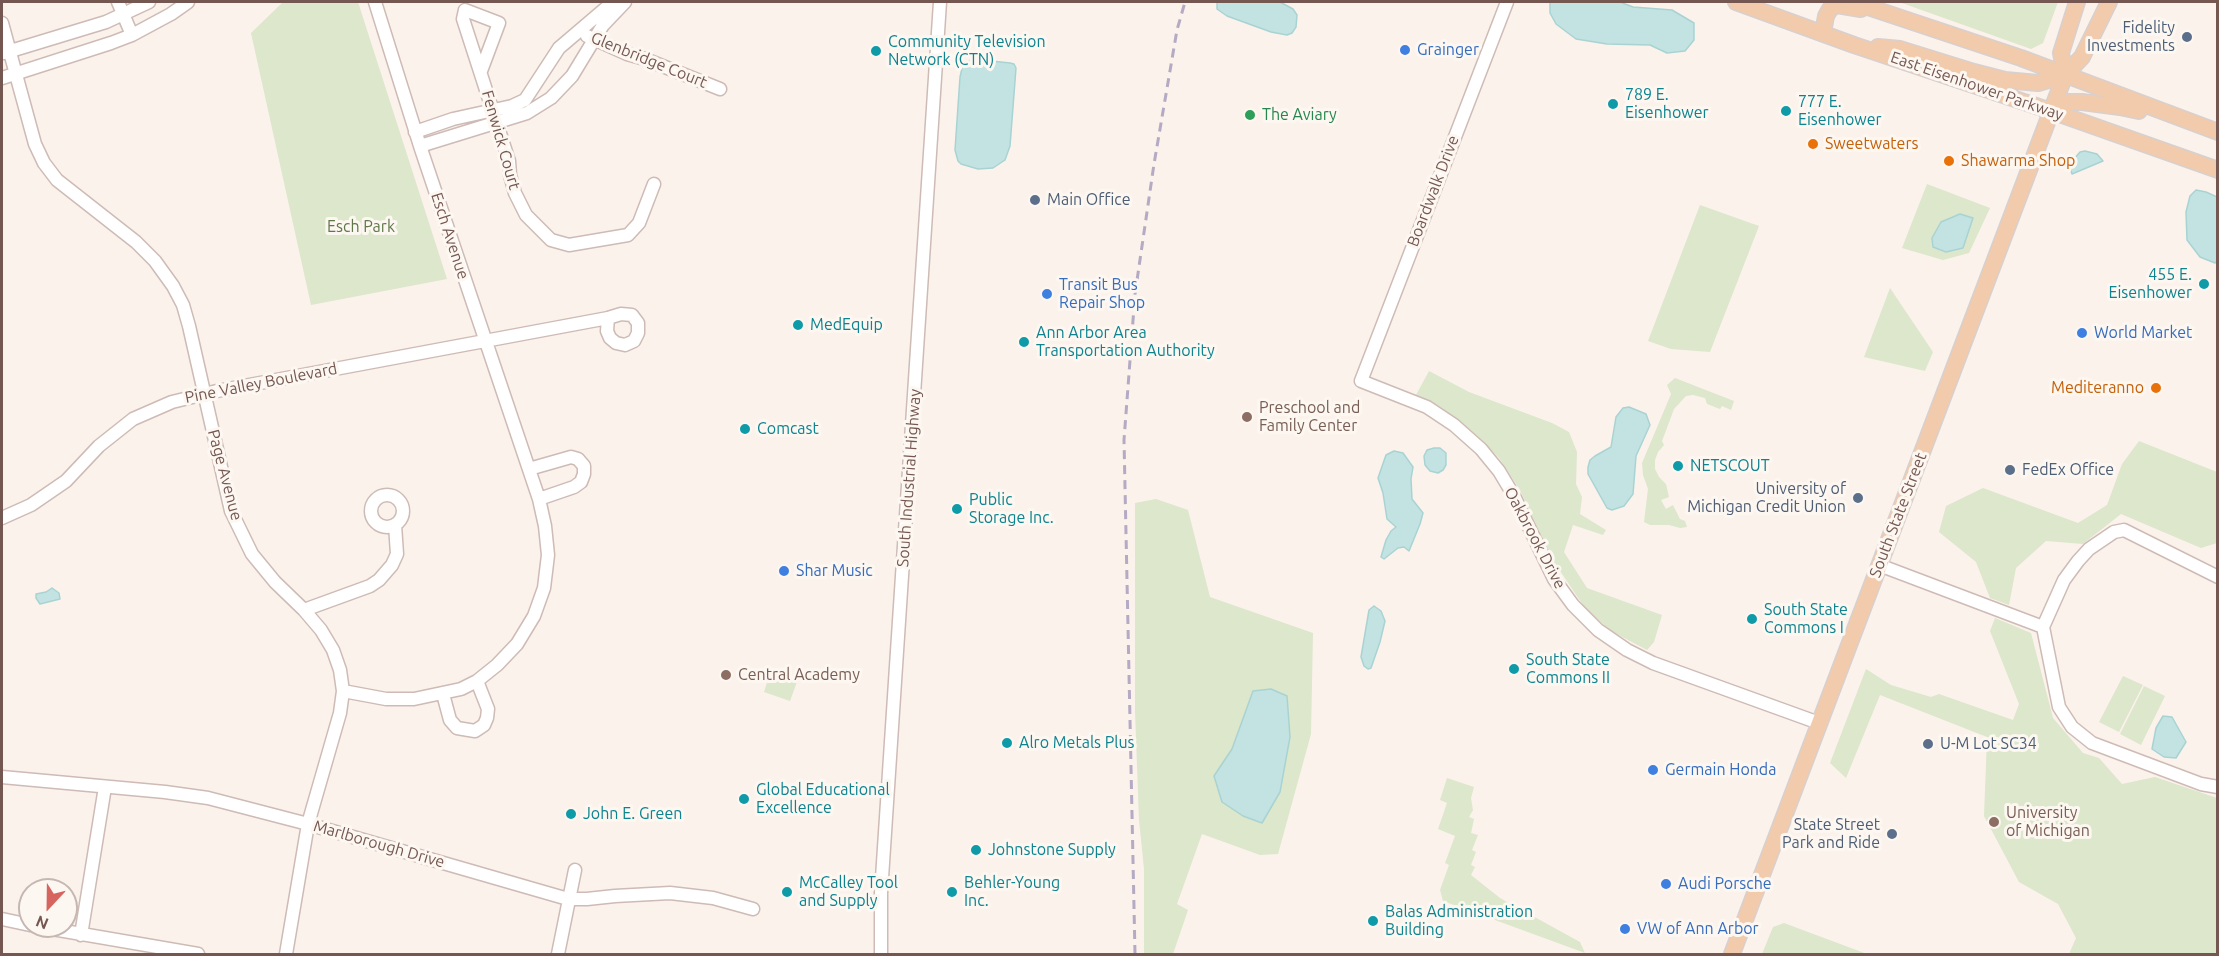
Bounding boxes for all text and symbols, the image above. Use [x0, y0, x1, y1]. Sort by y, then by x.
place label: Fidelity Investments [2087, 18, 2175, 56]
street label: Glenbridge Court [588, 28, 710, 92]
marker: Fidelity Investments [2180, 30, 2194, 44]
place label: Community Television Network (CTN) [888, 32, 1046, 70]
place label: Grainger [1417, 40, 1479, 60]
marker: Grainger [1398, 43, 1412, 57]
marker: Community Television Network (CTN) [869, 44, 883, 58]
street label: East Eisenhower Parkway [1888, 47, 2066, 125]
place label: 789 E. Eisenhower [1625, 85, 1709, 123]
street label: Fenwick Court [478, 88, 524, 192]
place label: 777 E. Eisenhower [1798, 92, 1882, 130]
marker: 789 E. Eisenhower [1606, 97, 1620, 111]
marker: 777 E. Eisenhower [1779, 104, 1793, 118]
place label: The Aviary [1262, 105, 1337, 125]
marker: The Aviary [1243, 108, 1257, 122]
street label: Boardwalk Drive [1403, 133, 1463, 249]
place label: Sweetwaters [1825, 134, 1918, 154]
marker: Sweetwaters [1806, 137, 1820, 151]
place label: Shawarma Shop [1961, 151, 2075, 171]
marker: Shawarma Shop [1942, 154, 1956, 168]
street label: Esch Avenue [427, 190, 473, 282]
place label: Main Office [1047, 190, 1131, 210]
marker: Main Office [1028, 193, 1042, 207]
park label: Esch Park [327, 217, 395, 237]
place label: 455 E. Eisenhower [2108, 265, 2192, 303]
place label: Transit Bus Repair Shop [1059, 275, 1145, 313]
marker: 455 E. Eisenhower [2197, 277, 2211, 291]
marker: Transit Bus Repair Shop [1040, 287, 1054, 301]
place label: MedEquip [810, 315, 883, 335]
marker: MedEquip [791, 318, 805, 332]
place label: Ann Arbor Area Transportation Authority [1036, 323, 1215, 361]
place label: World Market [2094, 323, 2192, 343]
marker: World Market [2075, 326, 2089, 340]
marker: Ann Arbor Area Transportation Authority [1017, 335, 1031, 349]
street label: Pine Valley Boulevard [183, 359, 339, 407]
place label: Mediteranno [2051, 378, 2144, 398]
marker: Mediteranno [2149, 381, 2163, 395]
street label: South Industrial Highway [893, 388, 925, 568]
place label: Preschool and Family Center [1259, 398, 1360, 436]
marker: Preschool and Family Center [1240, 410, 1254, 424]
place label: Comcast [757, 419, 819, 439]
marker: Comcast [738, 422, 752, 436]
street label: Page Avenue [204, 427, 246, 523]
street label: South State Street [1865, 450, 1931, 580]
place label: NETSCOUT [1690, 456, 1770, 476]
marker: NETSCOUT [1671, 459, 1685, 473]
place label: FedEx Office [2022, 460, 2114, 480]
marker: FedEx Office [2003, 463, 2017, 477]
place label: University of Michigan Credit Union [1687, 479, 1846, 517]
street label: Oakbrook Drive [1500, 484, 1570, 592]
place label: Public Storage Inc. [969, 490, 1054, 528]
marker: University of Michigan Credit Union [1851, 491, 1865, 505]
marker: Public Storage Inc. [950, 502, 964, 516]
place label: Shar Music [796, 561, 873, 581]
marker: Shar Music [777, 564, 791, 578]
place label: South State Commons I [1764, 600, 1848, 638]
marker: South State Commons I [1745, 612, 1759, 626]
place label: South State Commons II [1526, 650, 1610, 688]
marker: South State Commons II [1507, 662, 1521, 676]
place label: Central Academy [738, 665, 860, 685]
marker: Central Academy [719, 668, 733, 682]
place label: Alro Metals Plus [1019, 733, 1135, 753]
place label: U-M Lot SC34 [1940, 734, 2037, 754]
marker: Alro Metals Plus [1000, 736, 1014, 750]
marker: U-M Lot SC34 [1921, 737, 1935, 751]
place label: Germain Honda [1665, 760, 1776, 780]
marker: Germain Honda [1646, 763, 1660, 777]
place label: Global Educational Excellence [756, 780, 890, 818]
marker: Global Educational Excellence [737, 792, 751, 806]
place label: University of Michigan [2006, 803, 2090, 841]
place label: John E. Green [583, 804, 682, 824]
marker: John E. Green [564, 807, 578, 821]
place label: State Street Park and Ride [1782, 815, 1880, 853]
marker: University of Michigan [1987, 815, 2001, 829]
street label: Marlborough Drive [311, 816, 447, 872]
marker: State Street Park and Ride [1885, 827, 1899, 841]
place label: Johnstone Supply [988, 840, 1116, 860]
marker: Johnstone Supply [969, 843, 983, 857]
place label: McCalley Tool and Supply [799, 873, 898, 911]
place label: Behler-Young Inc. [964, 873, 1060, 911]
place label: Audi Porsche [1678, 874, 1772, 894]
marker: Audi Porsche [1659, 877, 1673, 891]
north arrow [18, 878, 78, 938]
marker: McCalley Tool and Supply [780, 885, 794, 899]
marker: Behler-Young Inc. [945, 885, 959, 899]
place label: Balas Administration Building [1385, 902, 1533, 940]
text: N [33, 912, 51, 933]
marker: Balas Administration Building [1366, 914, 1380, 928]
place label: VW of Ann Arbor [1637, 919, 1759, 939]
marker: VW of Ann Arbor [1618, 922, 1632, 936]

